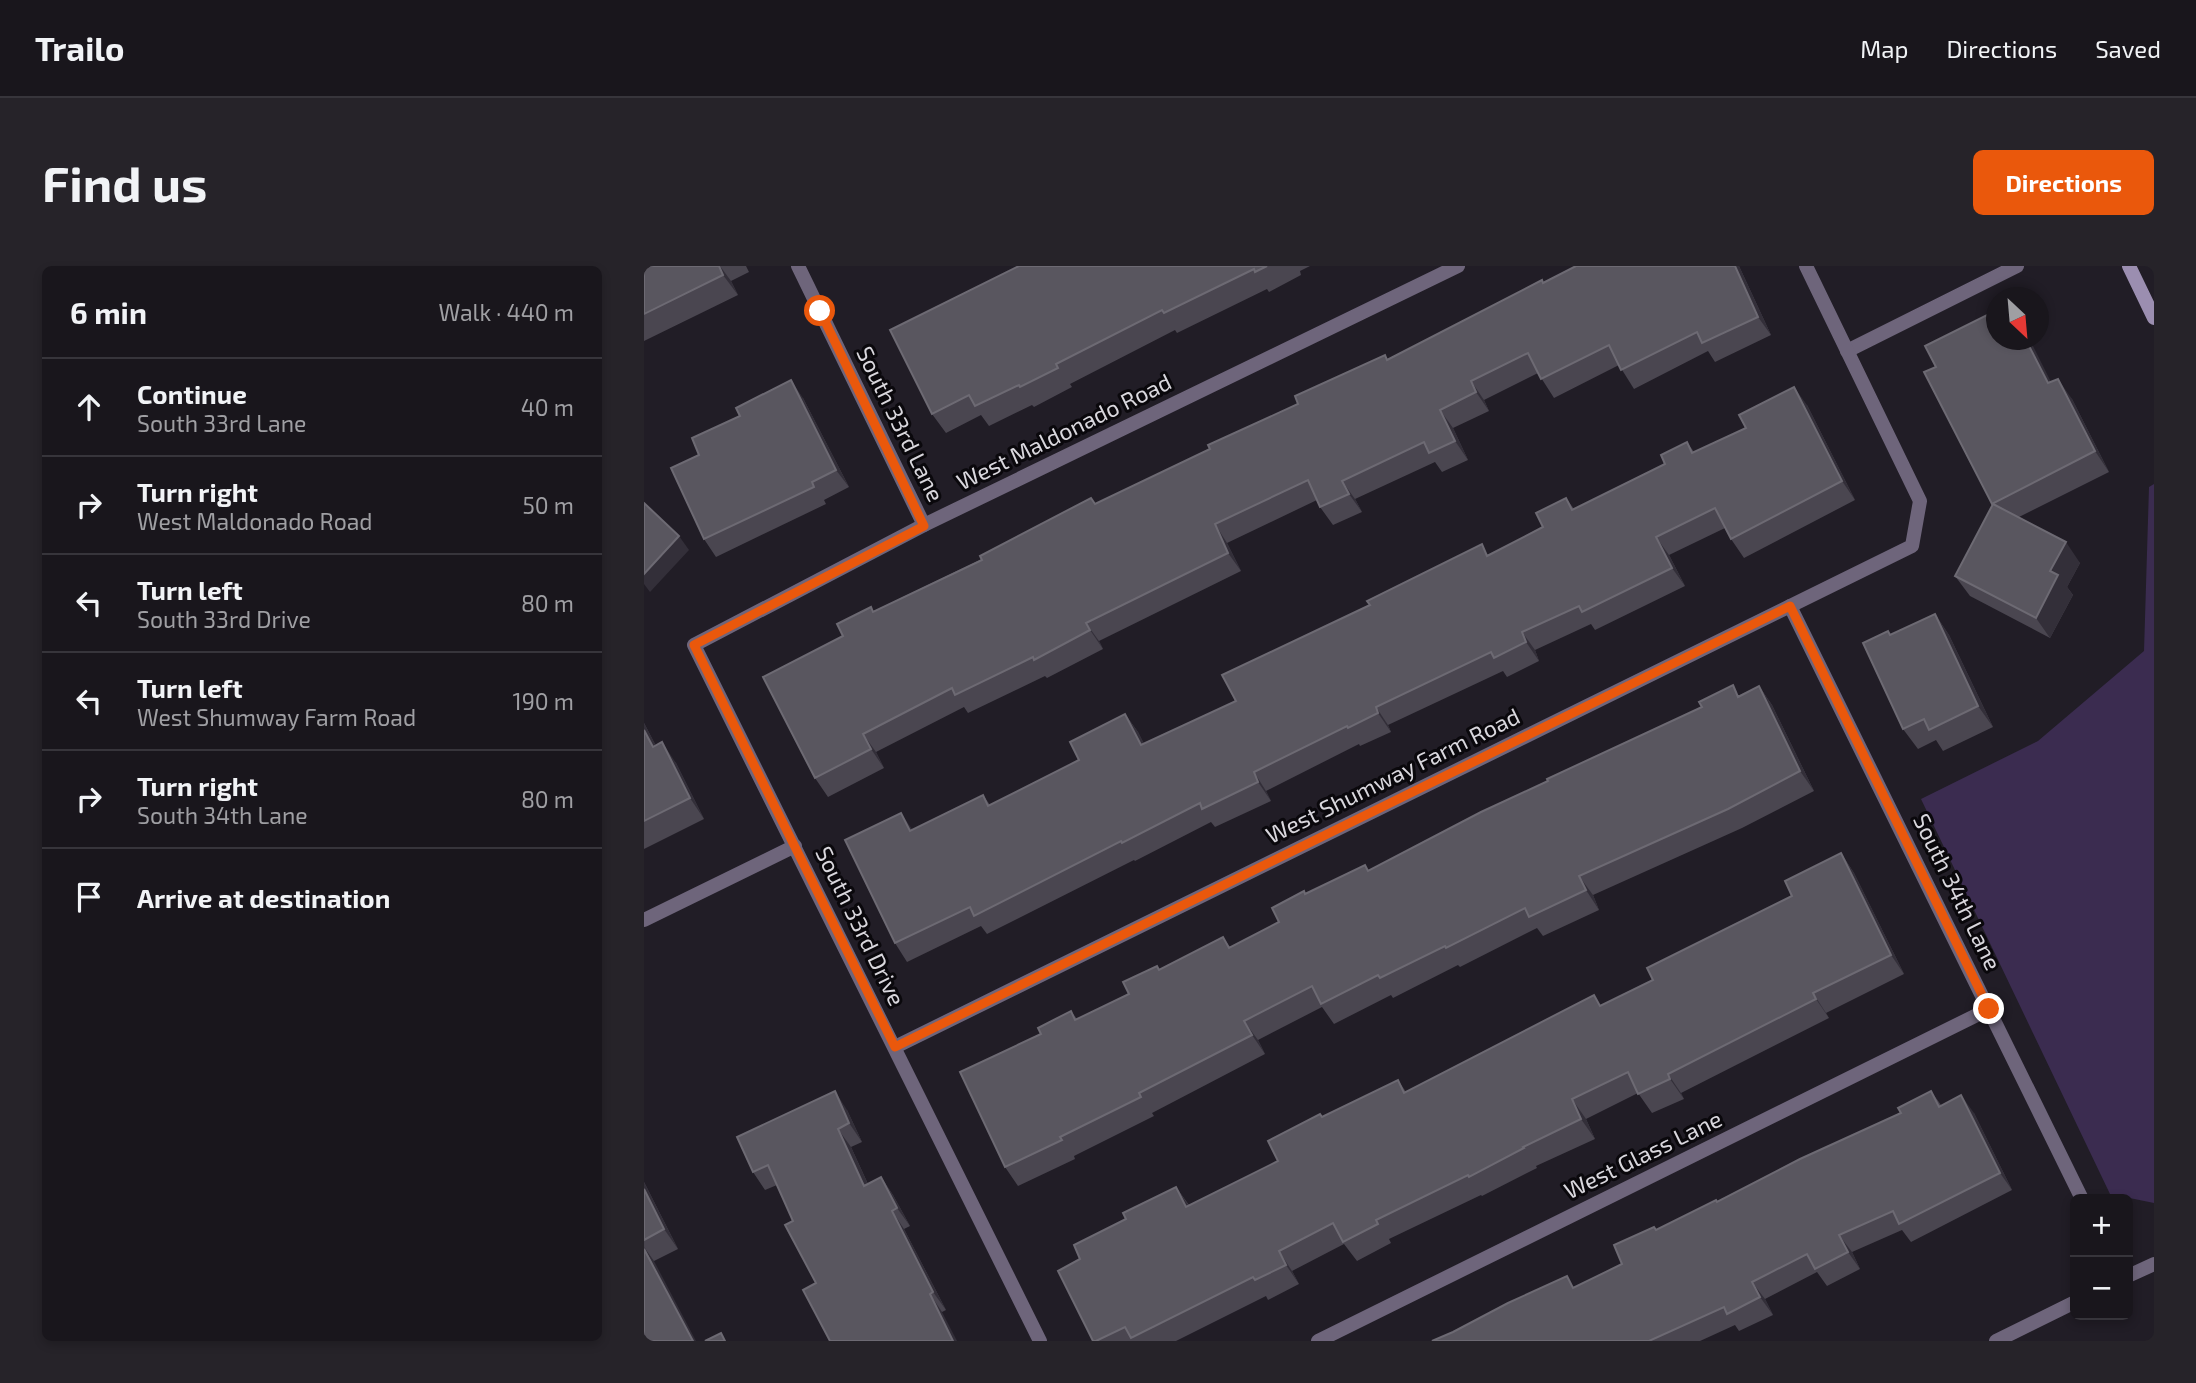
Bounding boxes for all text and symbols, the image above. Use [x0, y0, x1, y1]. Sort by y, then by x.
text: Trailo [35, 28, 125, 68]
text: Map [1860, 34, 1908, 63]
text: Directions [1946, 34, 2057, 63]
text: Saved [2095, 34, 2161, 63]
button: Directions [1973, 150, 2154, 215]
text: Find us [42, 153, 207, 212]
north arrow [1986, 287, 2049, 350]
text: 6 min [70, 294, 147, 330]
route start [804, 295, 835, 326]
text: Walk · 440 m [438, 298, 574, 326]
street label: South 33rd Lane [851, 341, 951, 506]
street label: West Maldonado Road [952, 367, 1176, 495]
text: Continue [137, 378, 247, 409]
icon: ahead [70, 388, 108, 426]
text: 40 m [521, 393, 574, 421]
text: South 33rd Lane [137, 409, 306, 437]
text: Turn right [137, 476, 258, 507]
icon: right [70, 486, 108, 524]
text: 50 m [523, 491, 574, 519]
text: West Maldonado Road [137, 507, 373, 535]
text: Turn left [137, 574, 243, 605]
icon: left [70, 584, 108, 622]
text: 80 m [521, 589, 574, 617]
text: South 33rd Drive [137, 605, 311, 633]
text: Turn left [137, 672, 243, 703]
icon: left [70, 682, 108, 720]
text: 190 m [513, 687, 574, 715]
street label: West Shumway Farm Road [1261, 701, 1524, 849]
text: West Shumway Farm Road [137, 703, 416, 731]
text: Turn right [137, 770, 258, 801]
icon: right [70, 780, 108, 818]
text: 80 m [521, 785, 574, 813]
text: South 34th Lane [137, 801, 308, 829]
street label: South 34th Lane [1908, 809, 2008, 974]
street label: South 33rd Drive [810, 841, 912, 1010]
icon: arrive [70, 878, 108, 916]
text: Arrive at destination [137, 882, 390, 913]
route end [1973, 993, 2004, 1024]
street label: West Glass Lane [1559, 1104, 1726, 1204]
map controls [2070, 1194, 2133, 1320]
button: + [2070, 1194, 2133, 1257]
button: − [2070, 1257, 2133, 1320]

